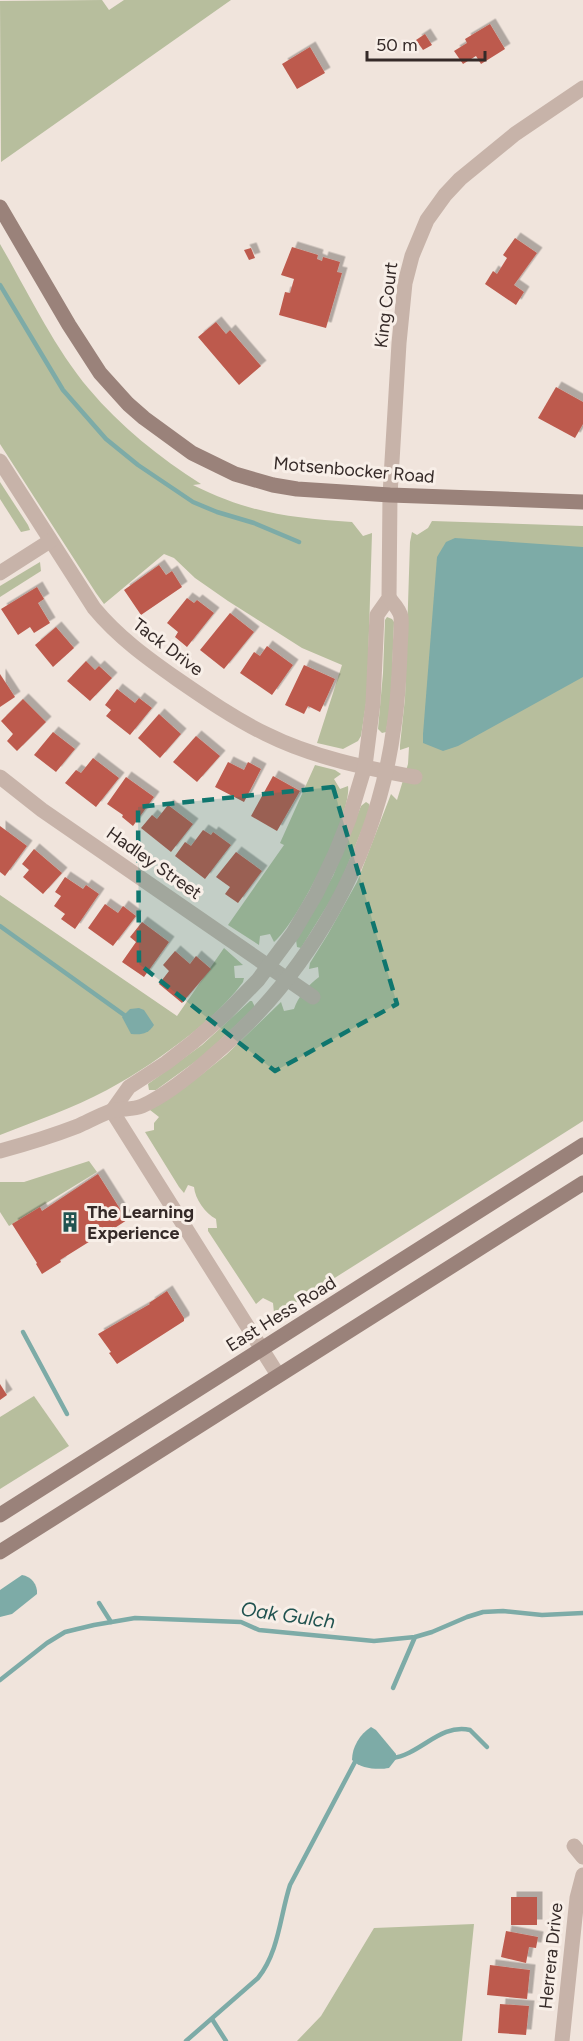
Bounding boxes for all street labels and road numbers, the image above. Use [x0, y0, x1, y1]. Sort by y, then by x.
street label: King Court [370, 261, 402, 349]
street label: Motsenbocker Road [272, 452, 436, 488]
street label: Tack Drive [128, 613, 208, 681]
street label: Hadley Street [102, 822, 206, 904]
street label: East Hess Road [222, 1271, 340, 1357]
street label: Herrera Drive [534, 1902, 568, 2010]

